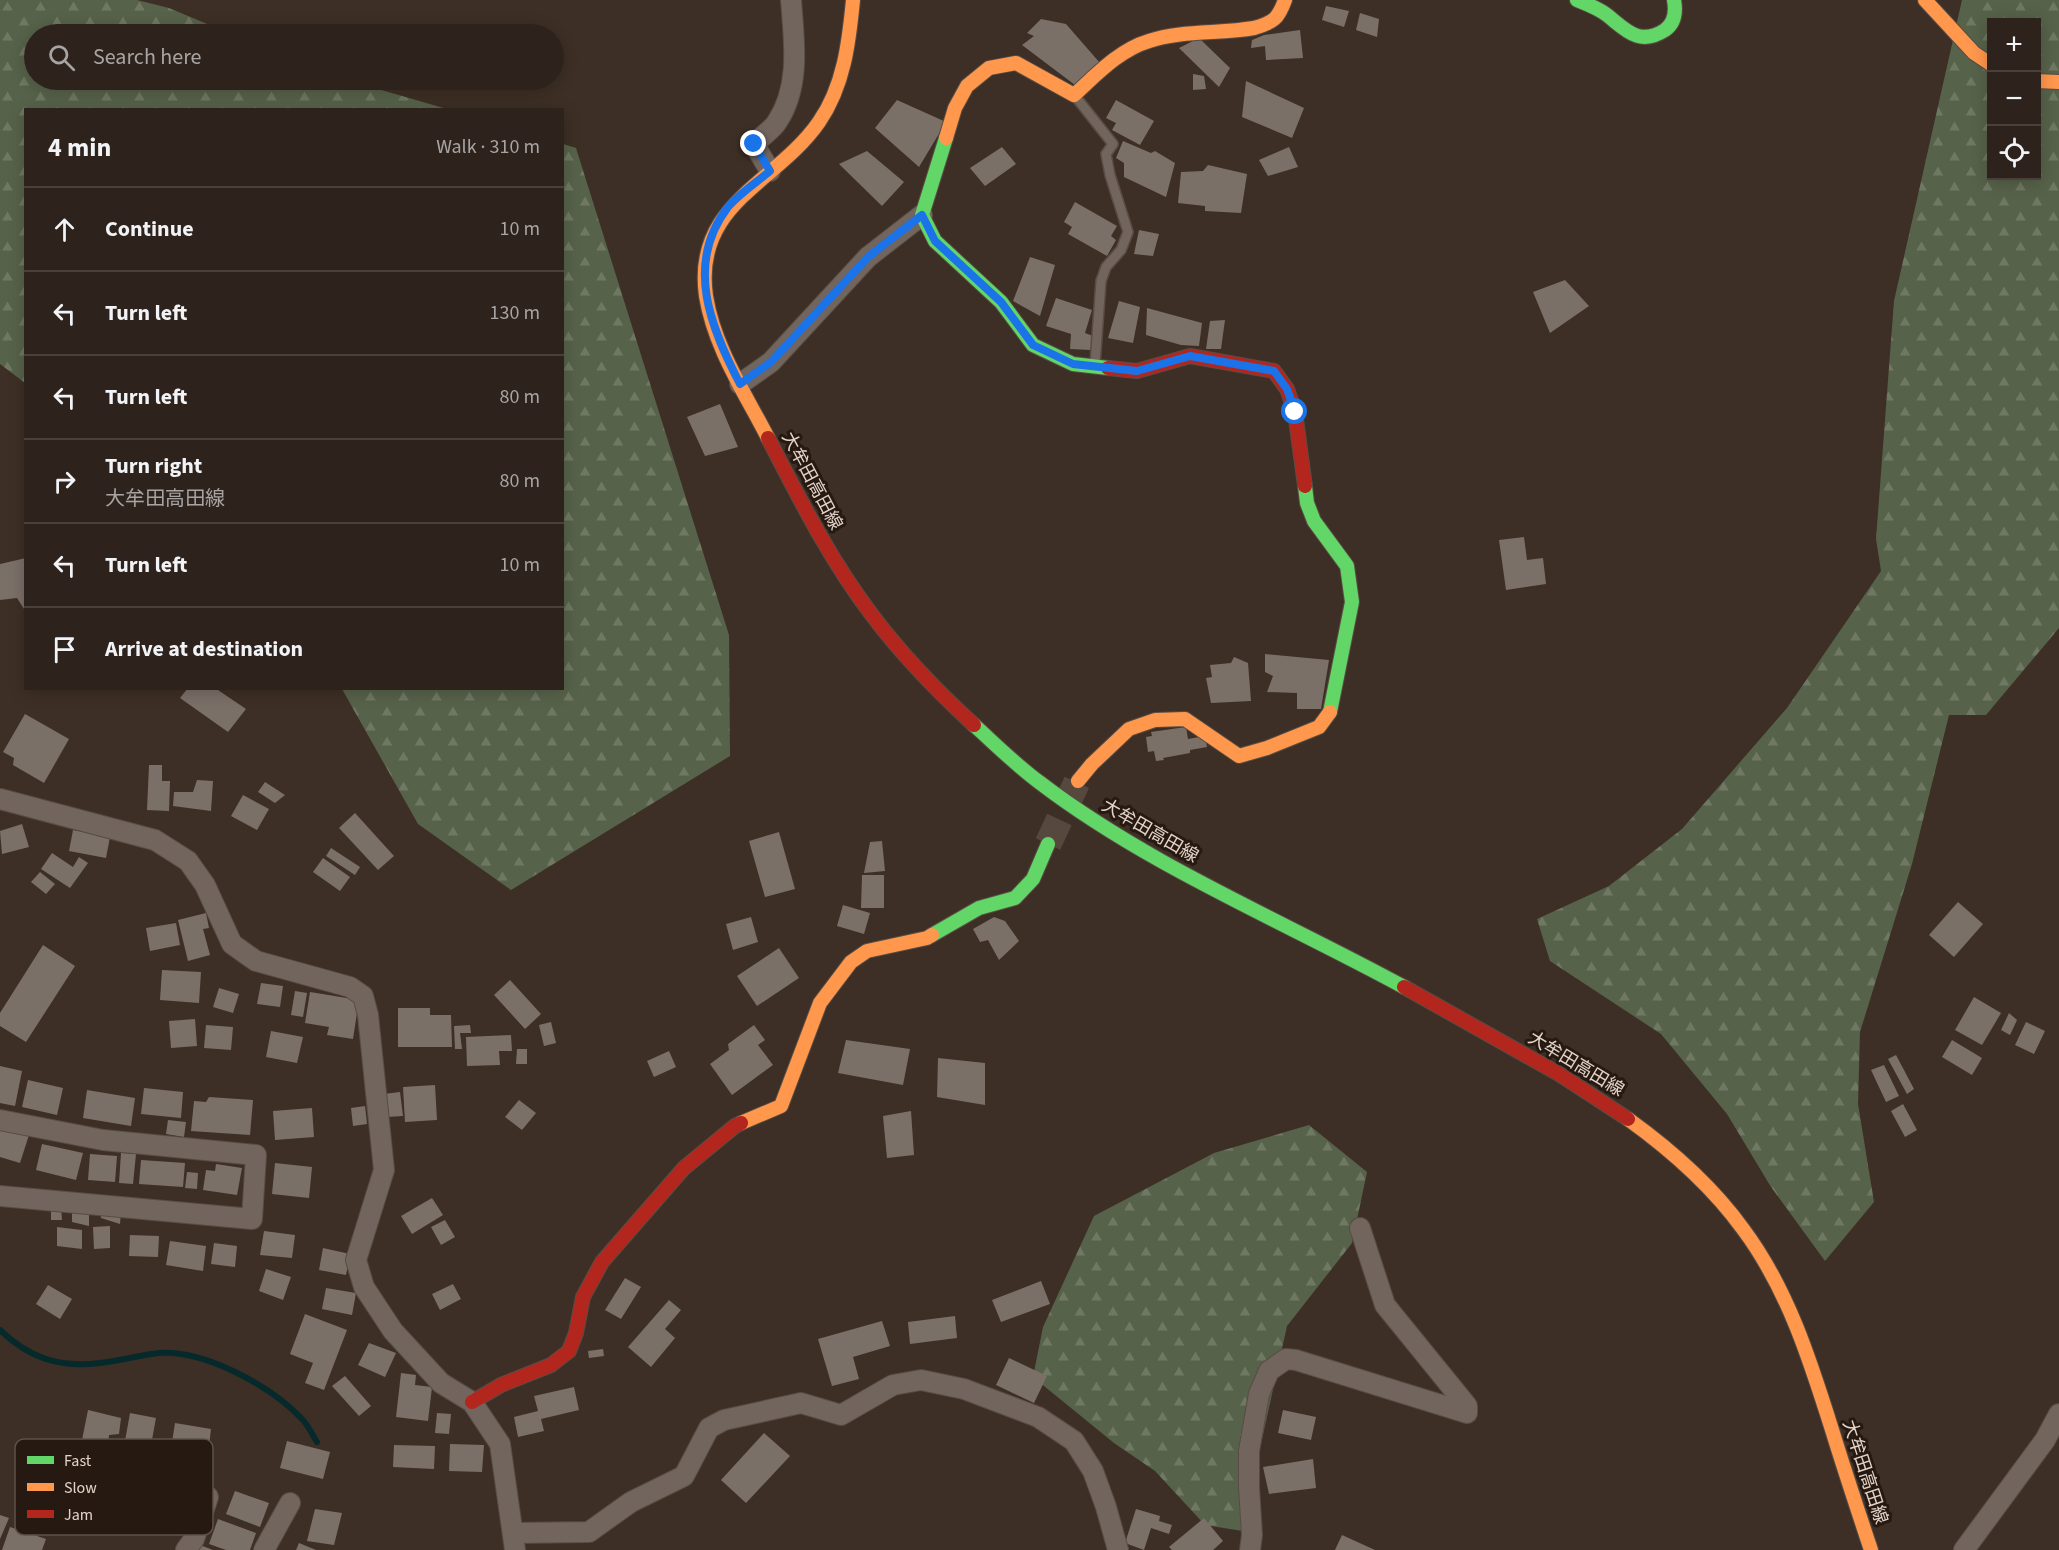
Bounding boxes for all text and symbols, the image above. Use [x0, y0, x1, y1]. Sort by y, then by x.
map controls [1987, 18, 2041, 180]
button: + [1987, 18, 2041, 72]
search box [24, 24, 564, 90]
icon: search [45, 41, 78, 74]
text: Search here [93, 41, 201, 73]
button: − [1987, 72, 2041, 126]
button: locate [1987, 126, 2041, 180]
text: 4 min [48, 129, 111, 166]
route end [740, 130, 766, 156]
text: Walk · 310 m [436, 133, 540, 161]
icon: ahead [48, 213, 81, 246]
text: Continue [105, 213, 194, 245]
text: 10 m [500, 215, 540, 243]
icon: left [48, 297, 81, 330]
text: Turn left [105, 297, 187, 329]
text: 130 m [490, 299, 540, 327]
icon: left [48, 381, 81, 414]
text: Turn left [105, 381, 187, 413]
text: 80 m [500, 383, 540, 411]
route start [1281, 398, 1307, 424]
street label: 大牟田高田線 [776, 427, 848, 535]
text: Turn right [105, 450, 202, 482]
icon: right [48, 465, 81, 498]
text: 80 m [500, 467, 540, 495]
text: 大牟田高田線 [105, 485, 225, 513]
icon: left [48, 549, 81, 582]
text: Turn left [105, 549, 187, 581]
text: 10 m [500, 551, 540, 579]
icon: arrive [48, 633, 81, 666]
text: Arrive at destination [105, 633, 303, 665]
street label: 大牟田高田線 [1097, 793, 1203, 869]
street label: 大牟田高田線 [1523, 1025, 1629, 1103]
street label: 大牟田高田線 [1836, 1417, 1894, 1527]
legend [15, 1439, 213, 1535]
text: Fast [64, 1450, 92, 1472]
text: Slow [64, 1477, 97, 1499]
text: Jam [64, 1504, 93, 1526]

